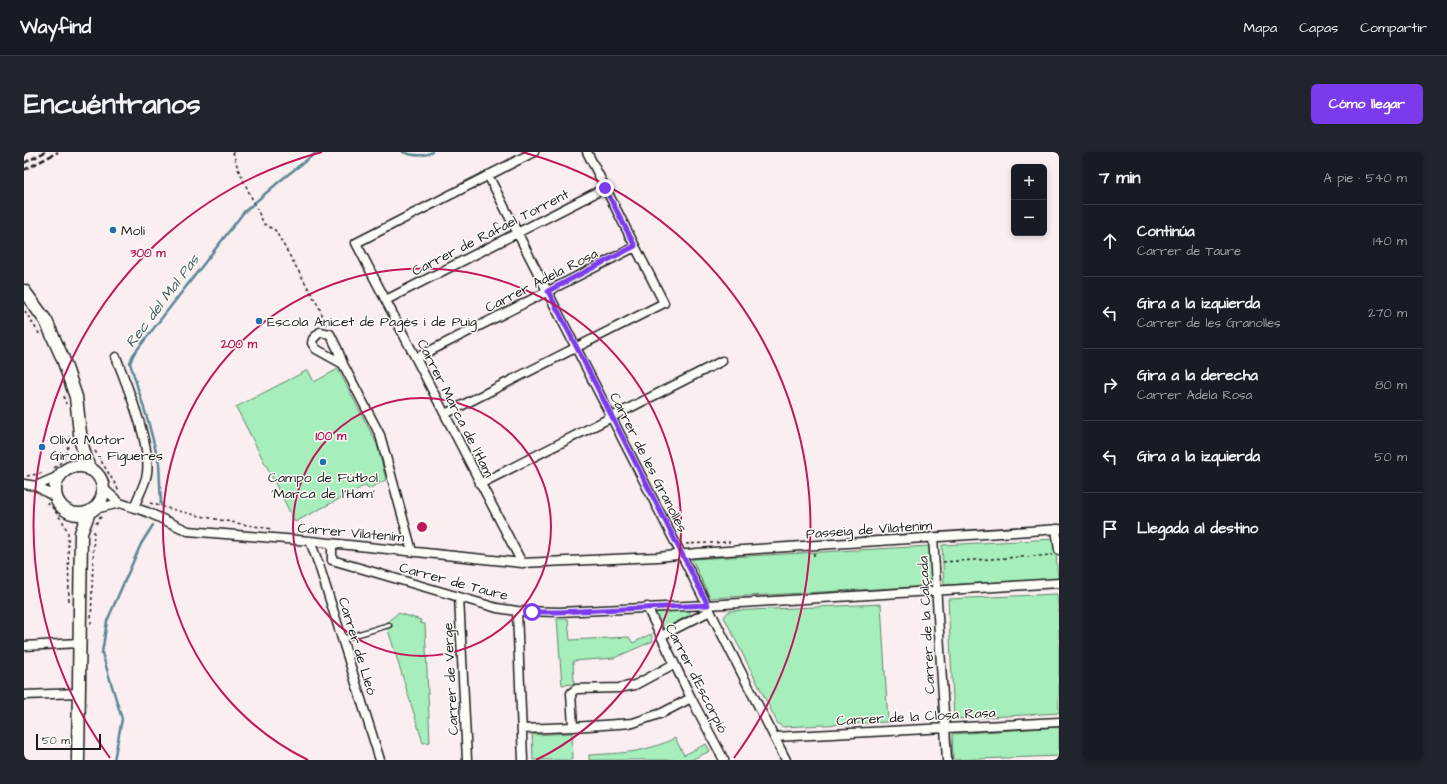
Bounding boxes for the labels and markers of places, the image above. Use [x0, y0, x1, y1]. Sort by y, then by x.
place label: Molí [121, 221, 146, 241]
marker: Molí [108, 225, 118, 235]
place label: Escola Anicet de Pagès i de Puig [267, 312, 477, 332]
marker: Escola Anicet de Pagès i de Puig [254, 316, 264, 326]
place label: Oliva Motor Girona - Figueres [50, 430, 163, 466]
marker: Oliva Motor Girona - Figueres [37, 442, 47, 452]
marker: Campo de Fútbol 'Marca de l'Ham' [318, 457, 328, 467]
place label: Campo de Fútbol 'Marca de l'Ham' [268, 468, 378, 504]
centre of rings [415, 520, 429, 534]

